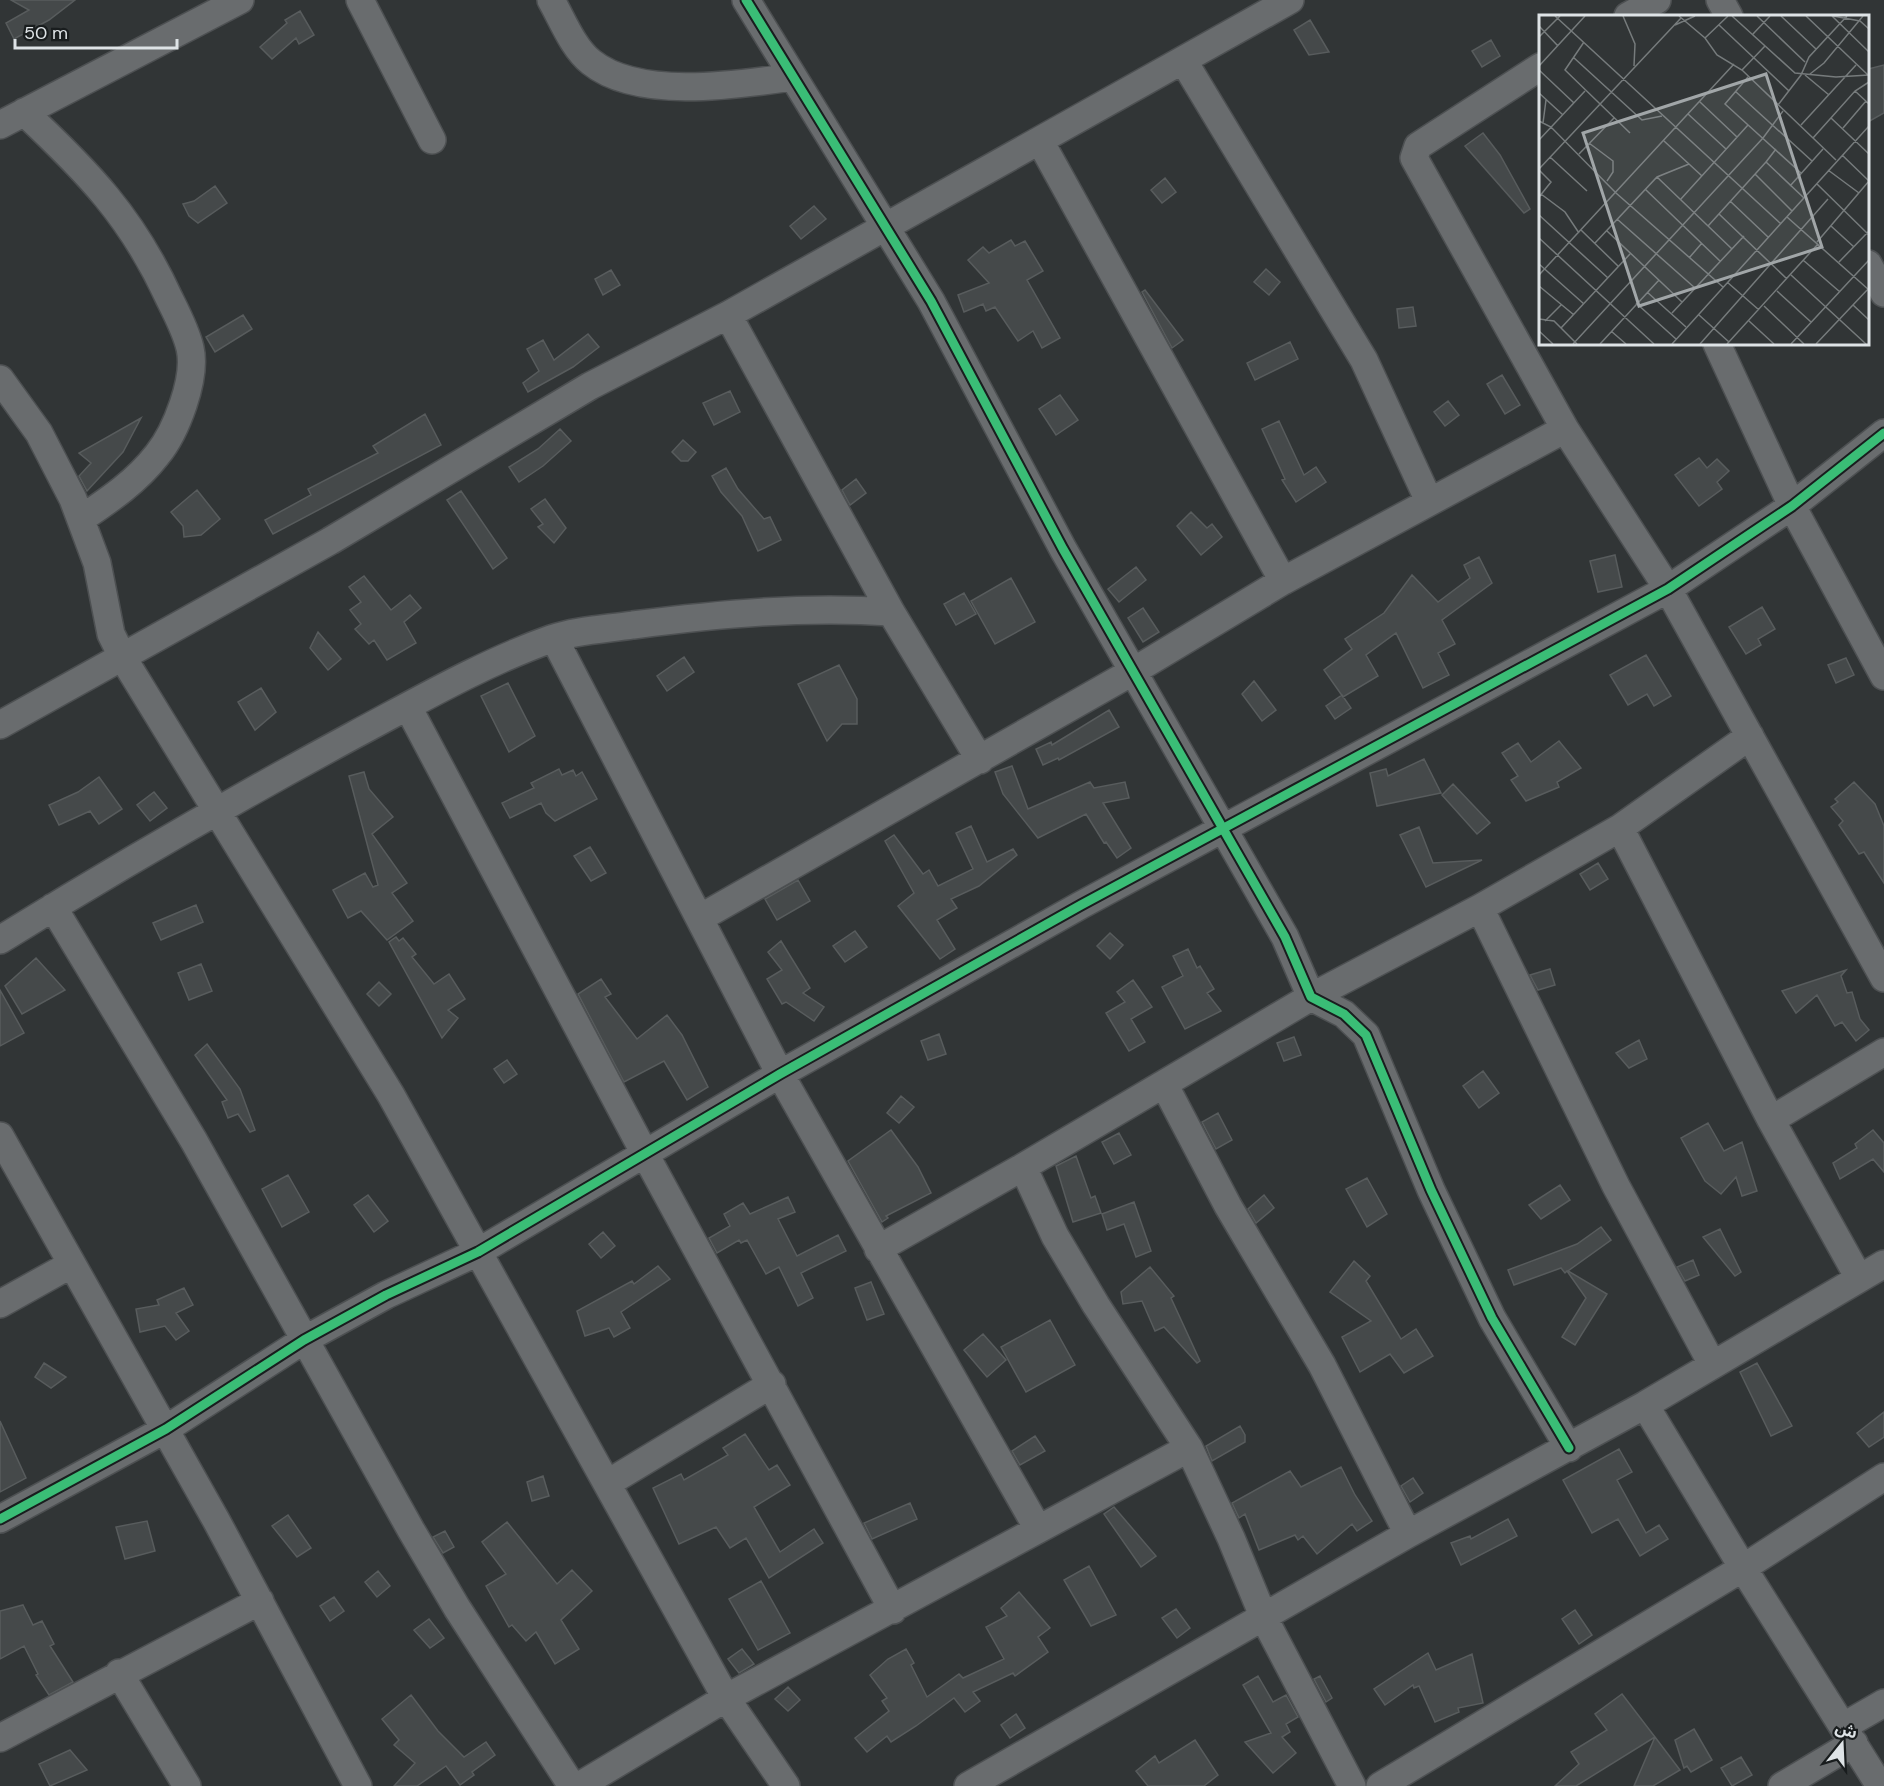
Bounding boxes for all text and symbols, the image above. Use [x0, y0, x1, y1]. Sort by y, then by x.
scale bar [15, 12, 177, 50]
inset map [1539, 15, 1869, 345]
text: 50 m [24, 21, 68, 45]
north arrow [1812, 1714, 1872, 1774]
text: ش [1833, 1717, 1860, 1744]

